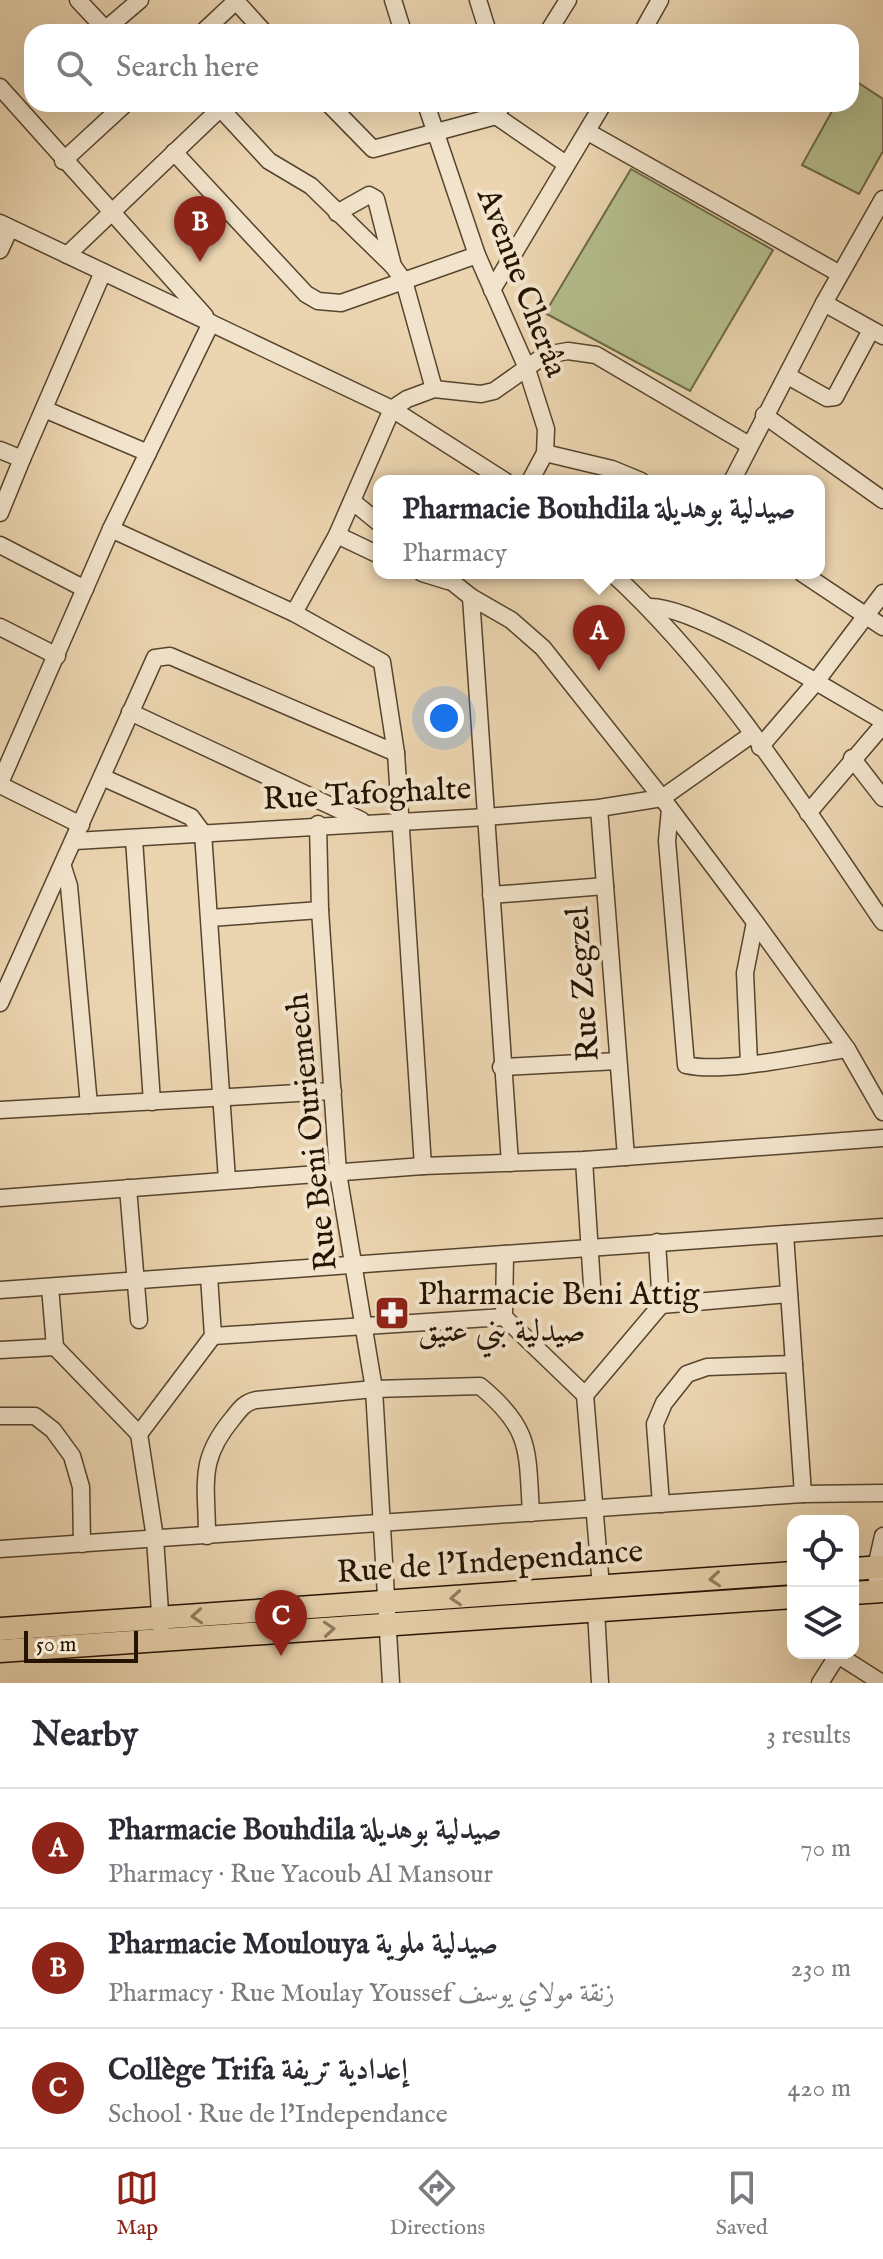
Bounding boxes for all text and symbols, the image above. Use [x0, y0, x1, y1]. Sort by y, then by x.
search box [24, 24, 859, 112]
icon: search [52, 46, 96, 90]
text: Search here [116, 49, 259, 87]
street label: Avenue Cherâa [466, 182, 576, 383]
pin: B [174, 196, 226, 262]
popup [373, 475, 825, 579]
text: Pharmacie Bouhdila صيدلية بوهديلة [402, 491, 796, 529]
text: Pharmacy [402, 537, 507, 570]
pin: A [573, 605, 625, 671]
your location [424, 698, 464, 738]
street label: Rue Tafoghalte [262, 769, 472, 821]
street label: Rue Zegzel [558, 905, 610, 1063]
street label: Rue Beni Ouriemech [278, 991, 348, 1273]
place label: Pharmacie Beni Attig صيدلية بني عتيق [418, 1275, 700, 1358]
pharmacy icon: Pharmacie Beni Attig صيدلية بني عتيق [373, 1294, 411, 1332]
map controls [787, 1515, 859, 1659]
button: locate [787, 1515, 859, 1587]
street label: Rue de l'Independance [336, 1532, 644, 1594]
one-way arrow [708, 1570, 721, 1587]
button: layers [787, 1587, 859, 1659]
one-way arrow [449, 1589, 462, 1606]
pin: C [255, 1590, 307, 1656]
one-way arrow [190, 1607, 203, 1624]
one-way arrow [323, 1621, 336, 1638]
scale bar [24, 1627, 138, 1663]
text: 50 m [36, 1631, 77, 1659]
text: Nearby [32, 1714, 138, 1757]
text: 3 results [766, 1719, 851, 1752]
text: Pharmacie Bouhdila صيدلية بوهديلة [108, 1812, 502, 1850]
text: A [49, 1832, 67, 1865]
text: 70 m [800, 1832, 851, 1865]
text: Pharmacy · Rue Yacoub Al Mansour [108, 1858, 493, 1891]
text: Pharmacie Moulouya صيدلية ملوية [108, 1926, 498, 1964]
text: B [49, 1952, 67, 1985]
text: 230 m [791, 1952, 851, 1985]
text: Pharmacy · Rue Moulay Youssef زنقة مولاي يوسف [108, 1977, 615, 2010]
text: Collège Trifa إعدادية تريفة [108, 2052, 408, 2090]
text: C [49, 2072, 67, 2105]
text: 420 m [788, 2072, 851, 2105]
text: School · Rue de l'Independance [108, 2098, 448, 2131]
tab: Map [115, 2166, 159, 2242]
tab: Directions [390, 2166, 485, 2242]
tab: Saved [716, 2166, 768, 2242]

